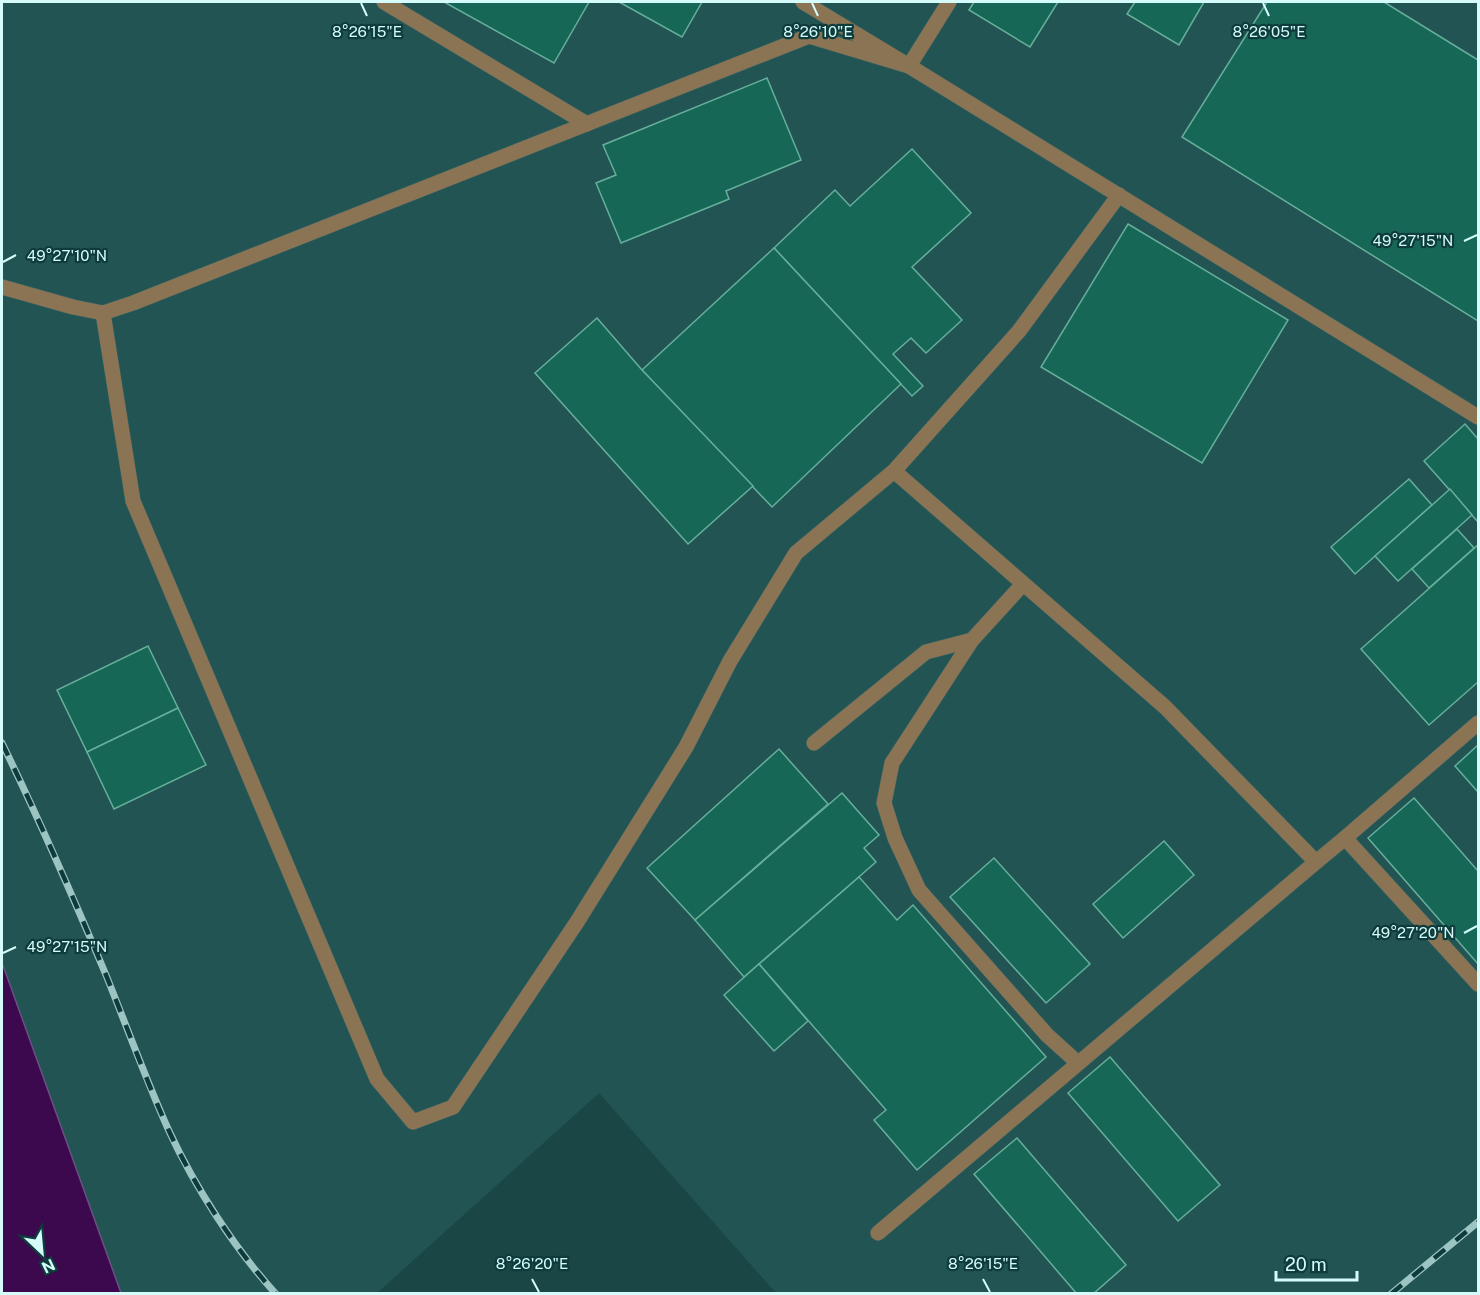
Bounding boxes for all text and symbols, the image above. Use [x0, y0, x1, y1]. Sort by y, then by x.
text: 8°26'15"E [332, 23, 402, 40]
text: 8°26'10"E [783, 23, 853, 40]
text: 8°26'05"E [1232, 23, 1306, 40]
text: 49°27'15"N [1373, 232, 1453, 249]
text: 49°27'10"N [27, 247, 107, 264]
text: 49°27'20"N [1371, 924, 1455, 941]
text: 49°27'15"N [27, 938, 107, 955]
north arrow [12, 1223, 72, 1283]
scale bar [1276, 1244, 1357, 1282]
text: 20 m [1285, 1254, 1327, 1275]
text: N [39, 1255, 58, 1277]
text: 8°26'20"E [496, 1255, 568, 1272]
text: 8°26'15"E [948, 1255, 1018, 1272]

